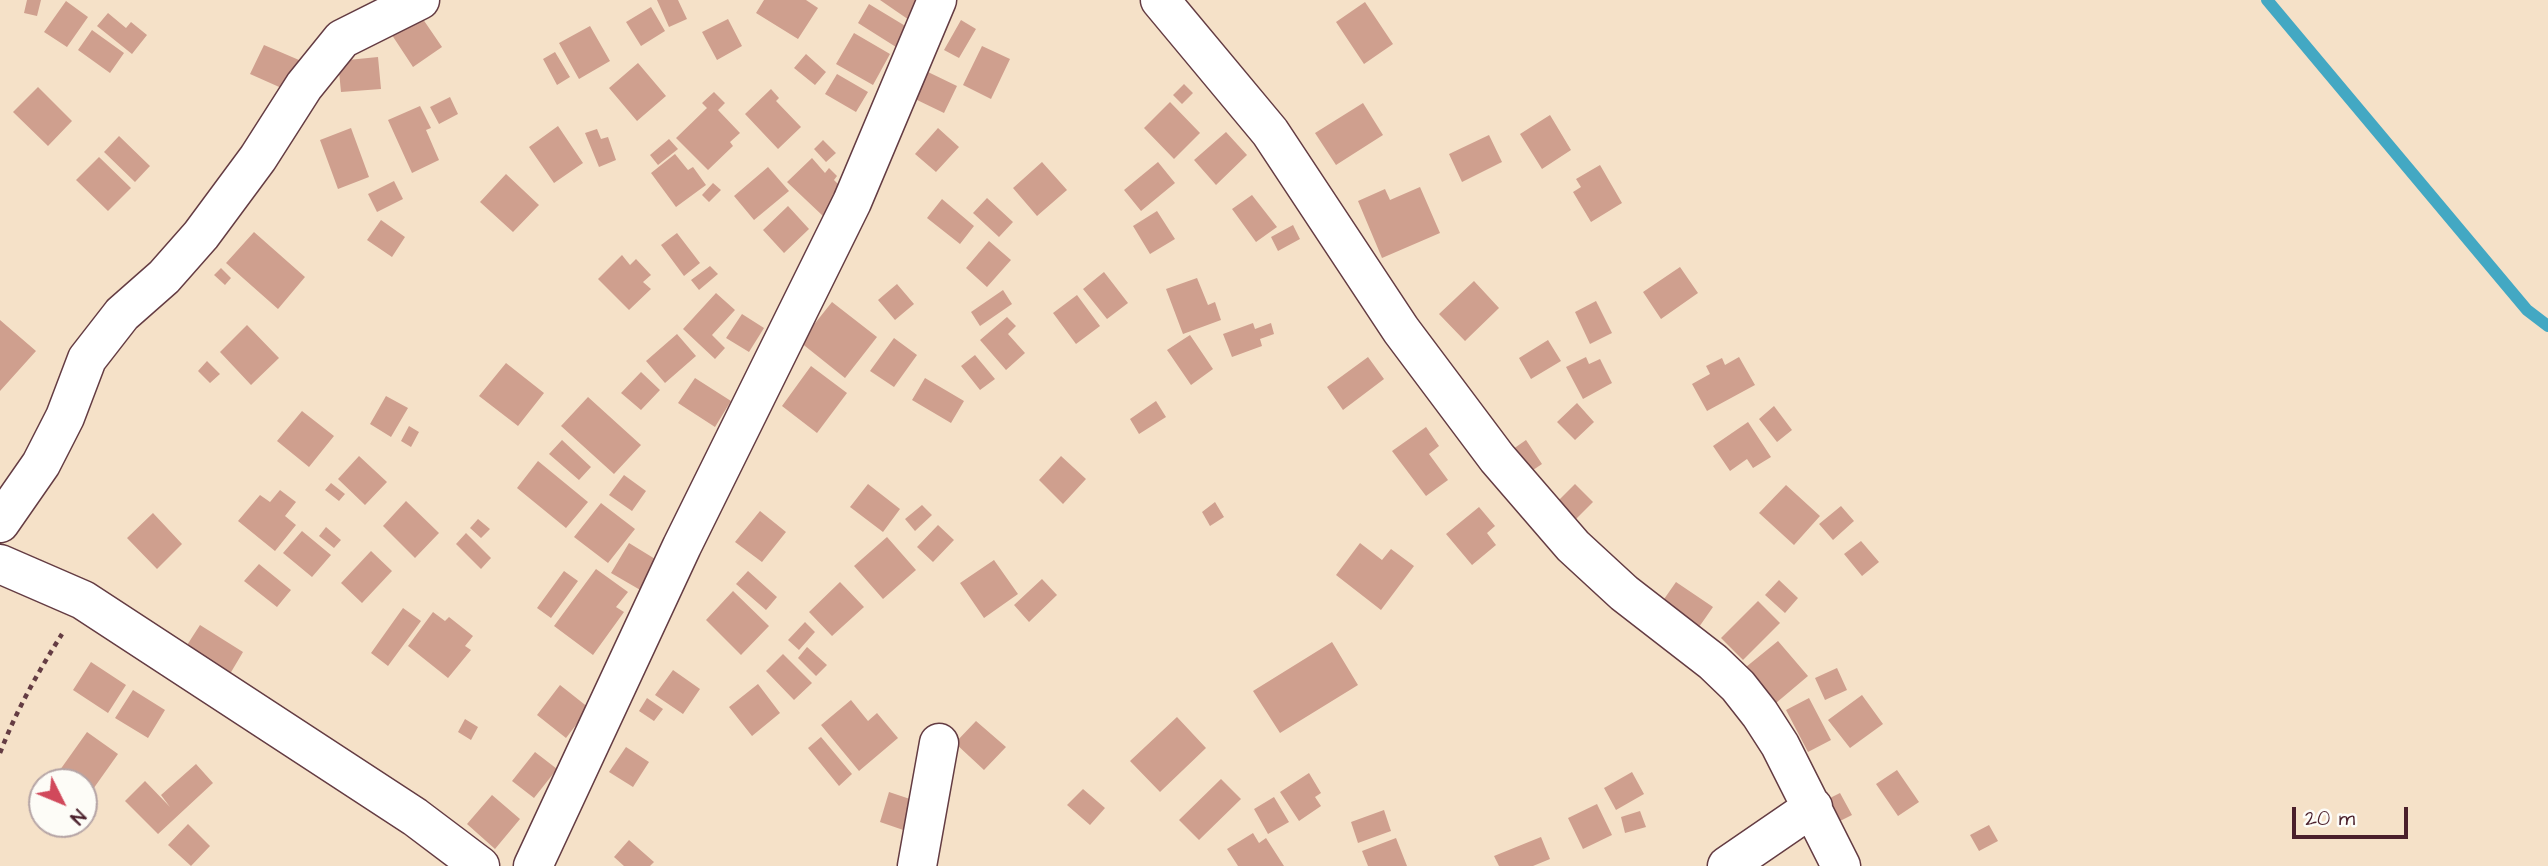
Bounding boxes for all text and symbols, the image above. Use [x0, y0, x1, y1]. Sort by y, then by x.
north arrow [28, 768, 98, 838]
scale bar [2296, 792, 2412, 836]
text: N [63, 803, 91, 830]
text: 20 m [2305, 804, 2355, 833]

